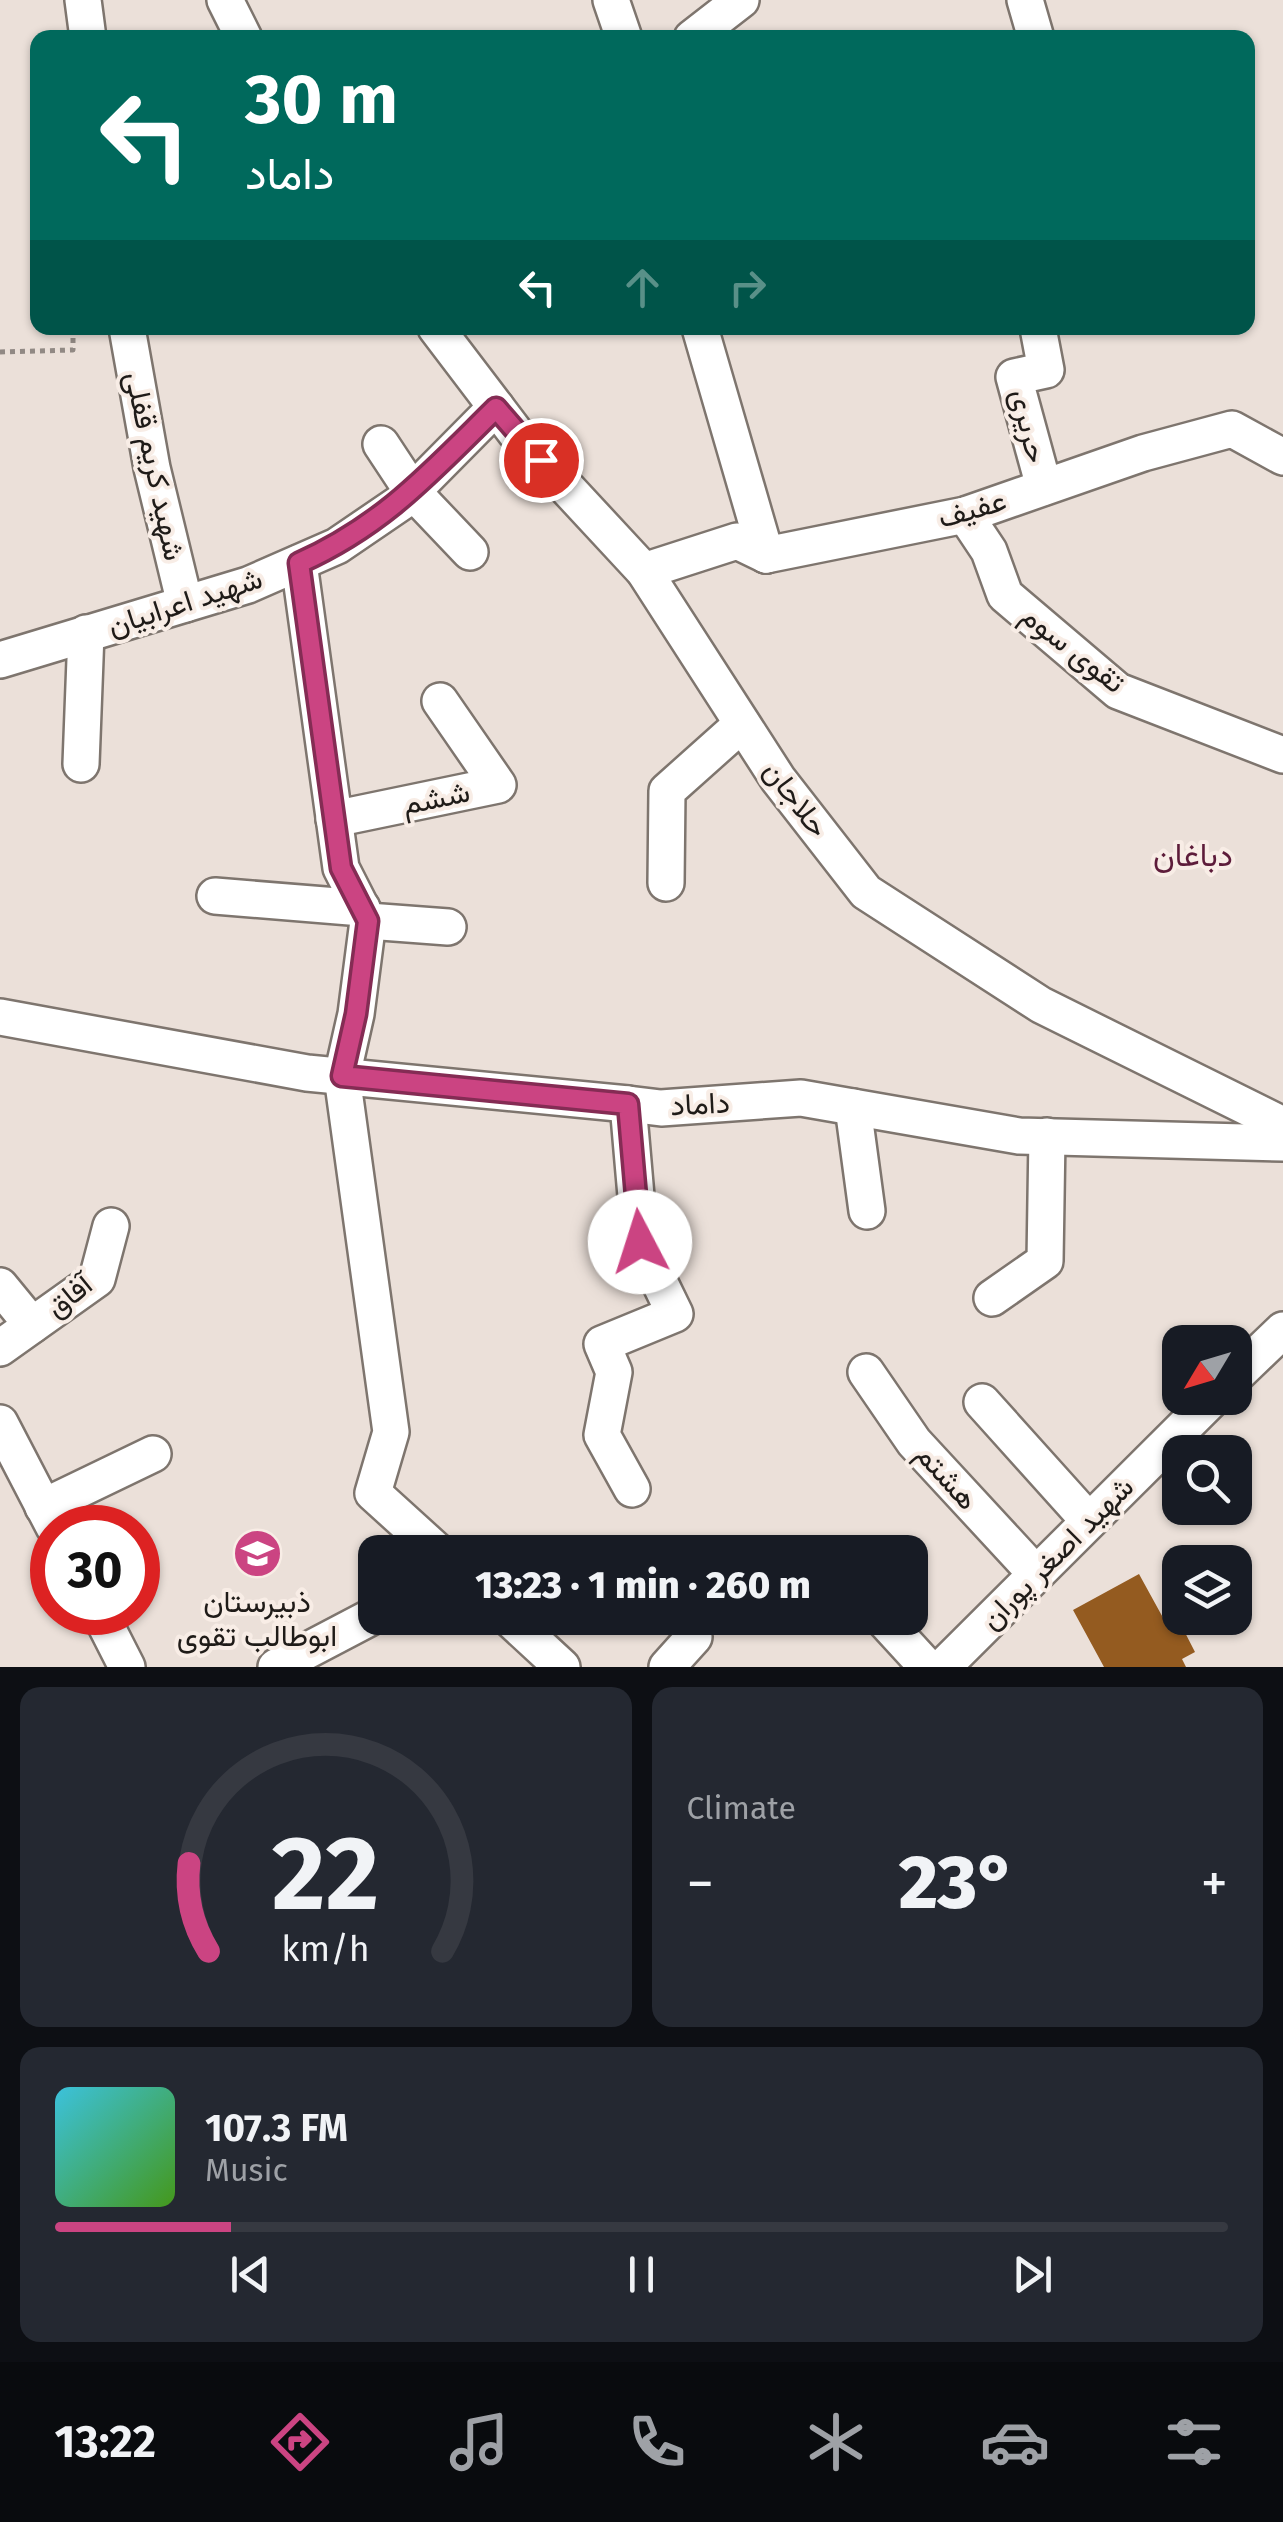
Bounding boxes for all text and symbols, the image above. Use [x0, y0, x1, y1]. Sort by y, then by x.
text: 30 m [245, 58, 398, 142]
icon: left [80, 70, 210, 200]
text: داماد [245, 147, 334, 201]
icon: left [510, 260, 565, 315]
icon: ahead [615, 260, 670, 315]
icon: right [720, 260, 775, 315]
street label: شهید کریم قفلی [116, 368, 193, 564]
street label: حریری [1003, 386, 1055, 466]
pin [499, 418, 584, 503]
icon: arrive [514, 433, 569, 488]
street label: عفیف [934, 482, 1010, 536]
street label: شهید اعرابیان [103, 560, 267, 644]
street label: تقوی سوم [1013, 597, 1132, 702]
street label: حلاجان [756, 754, 836, 844]
street label: ششم [399, 773, 473, 824]
district label: دباغان [1153, 836, 1233, 874]
street label: داماد [669, 1084, 731, 1124]
position arrow [588, 1190, 692, 1294]
street label: آفاق [39, 1265, 101, 1326]
north arrow [1162, 1325, 1252, 1415]
map controls [1162, 1325, 1252, 1635]
button: search [1162, 1435, 1252, 1525]
street label: هشتم [907, 1437, 986, 1518]
street label: شهید اصغر پوران [973, 1469, 1143, 1639]
speed limit sign: 30 [30, 1505, 160, 1635]
school or university icon: ذبیرستان ابوطالب تقوی [231, 1527, 283, 1579]
button: layers [1162, 1545, 1252, 1635]
text: 13:23 · 1 min · 260 m [475, 1562, 811, 1608]
place label: ذبیرستان ابوطالب تقوی [177, 1584, 337, 1654]
text: Climate [687, 1789, 796, 1827]
text: 22 [272, 1812, 380, 1937]
text: 23° [899, 1838, 1016, 1928]
text: − [687, 1851, 714, 1917]
text: + [1201, 1851, 1228, 1917]
text: km/h [282, 1928, 370, 1970]
text: 107.3 FM [205, 2105, 348, 2151]
text: Music [205, 2151, 288, 2189]
icon: previous [223, 2247, 278, 2302]
icon: pause [614, 2247, 669, 2302]
icon: next [1005, 2247, 1060, 2302]
icon: directions [265, 2407, 335, 2477]
icon: music [444, 2407, 514, 2477]
icon: phone [622, 2407, 692, 2477]
icon: climate [801, 2407, 871, 2477]
icon: car [980, 2407, 1050, 2477]
icon: filters [1159, 2407, 1229, 2477]
text: 13:22 [54, 2415, 156, 2469]

